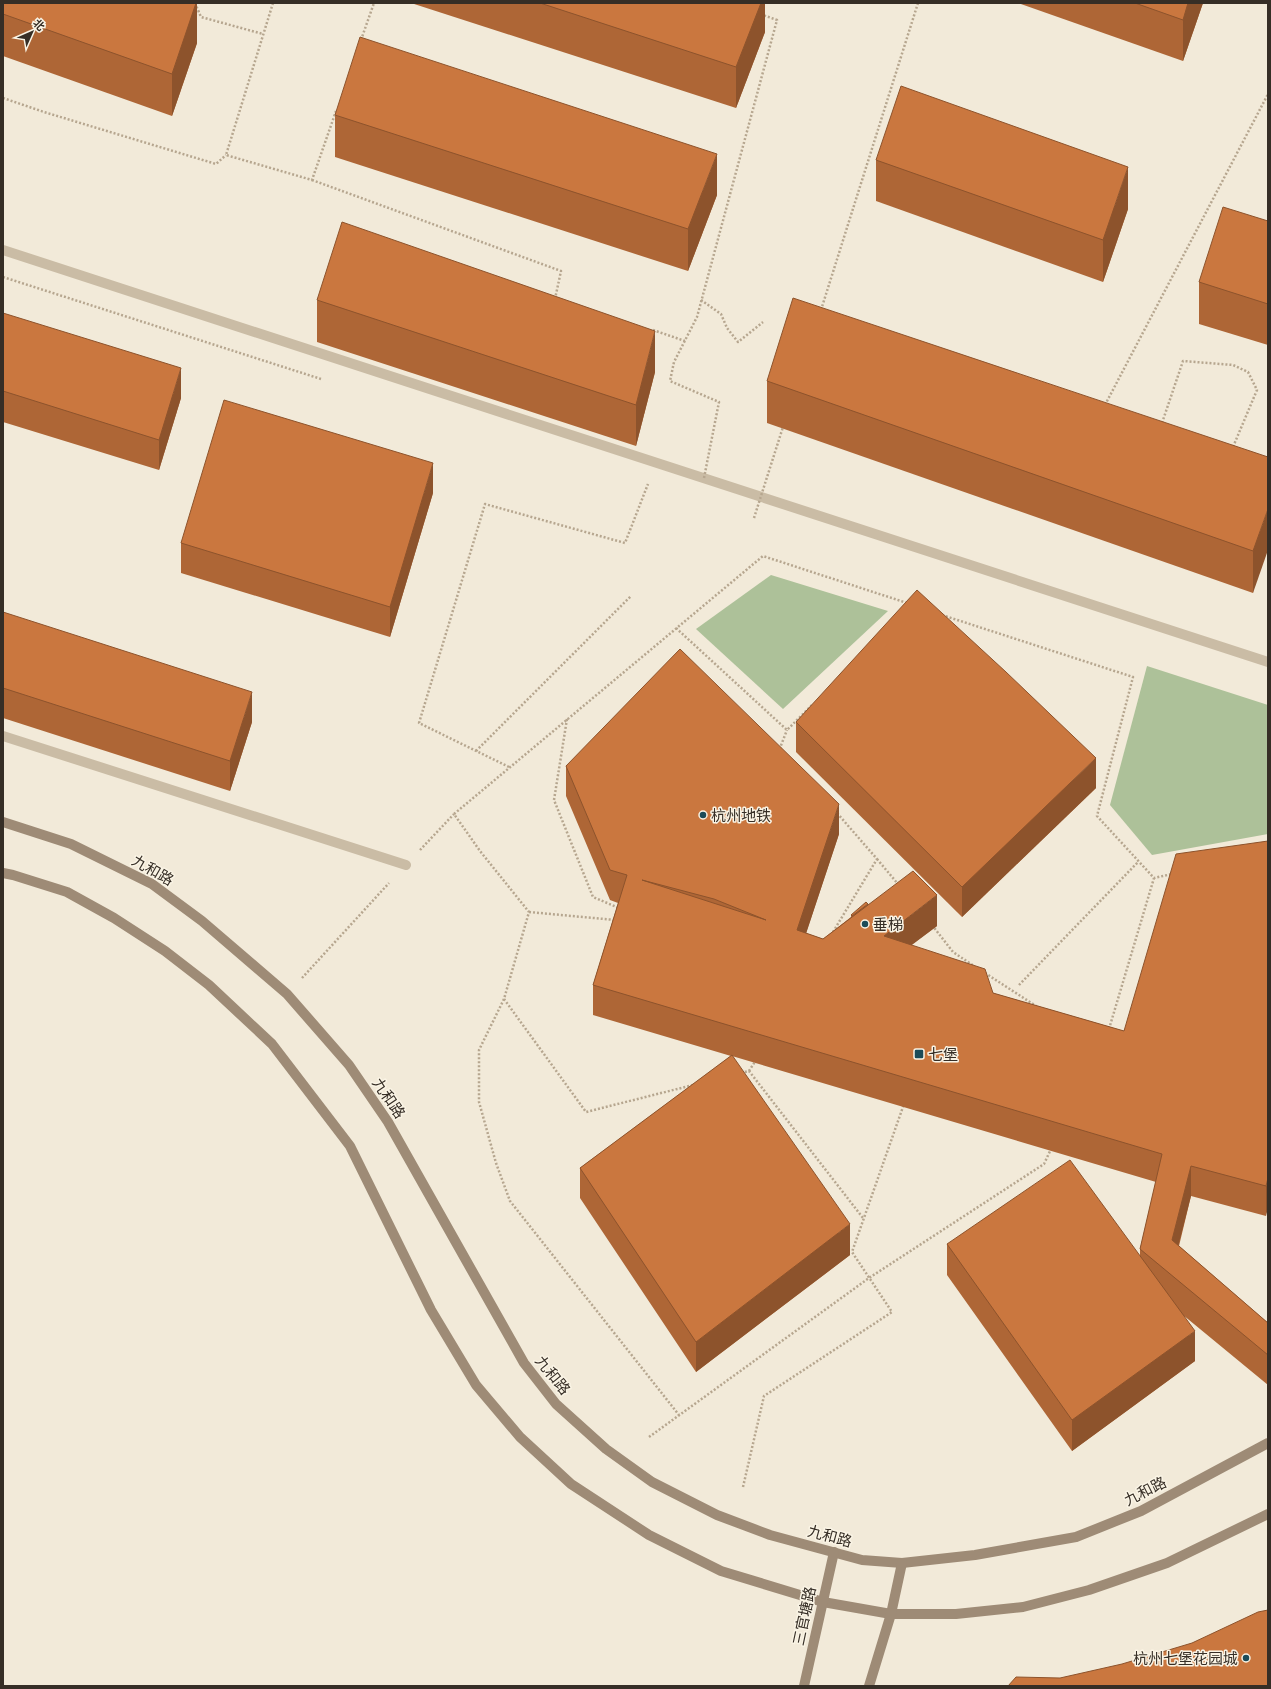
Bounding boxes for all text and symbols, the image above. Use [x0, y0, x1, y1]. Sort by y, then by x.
north arrow [12, 12, 52, 52]
text: 北 [30, 16, 48, 34]
place label: 杭州地铁 [711, 806, 771, 825]
marker: 杭州地铁 [698, 810, 708, 820]
street label: 九和路 [129, 851, 177, 889]
place label: 垂梯 [873, 915, 903, 934]
marker: 垂梯 [860, 919, 870, 929]
place label: 七堡 [928, 1045, 958, 1064]
marker: 七堡 [913, 1048, 925, 1060]
street label: 九和路 [369, 1074, 409, 1122]
street label: 九和路 [531, 1352, 575, 1398]
street label: 九和路 [1121, 1472, 1169, 1510]
street label: 九和路 [806, 1521, 854, 1551]
street label: 三官塘路 [788, 1585, 820, 1647]
place label: 杭州七堡花园城 [1133, 1649, 1238, 1668]
marker: 杭州七堡花园城 [1241, 1653, 1251, 1663]

